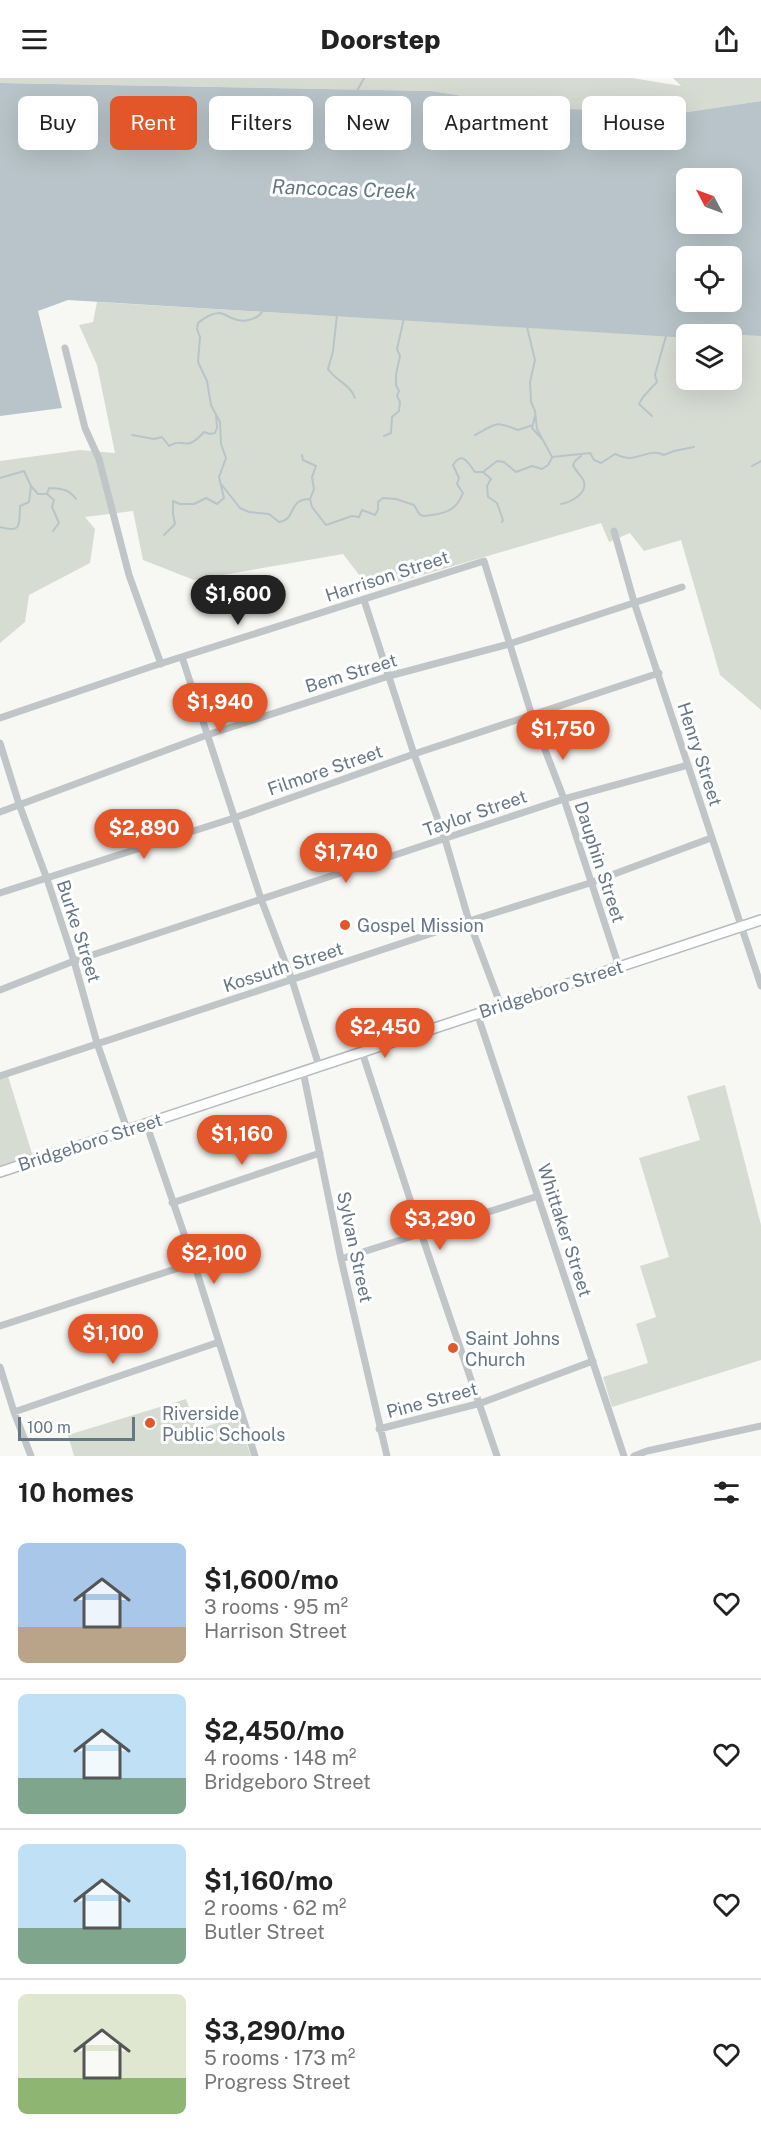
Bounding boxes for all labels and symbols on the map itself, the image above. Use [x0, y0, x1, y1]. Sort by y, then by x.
north arrow [676, 168, 742, 234]
water label: Rancocas Creek [271, 174, 417, 204]
street label: Harrison Street [322, 546, 452, 606]
pin: $1,600 [189, 575, 287, 626]
street label: Bem Street [303, 649, 399, 697]
pin: $1,940 [171, 683, 269, 734]
street label: Henry Street [673, 699, 727, 809]
pin: $1,750 [514, 710, 612, 761]
street label: Filmore Street [265, 740, 385, 800]
street label: Taylor Street [420, 785, 530, 841]
street label: Dauphin Street [571, 799, 629, 925]
pin: $2,890 [95, 809, 193, 860]
pin: $1,740 [297, 833, 395, 884]
street label: Burke Street [53, 877, 105, 985]
place label: Gospel Mission [357, 915, 484, 936]
marker: Gospel Mission [338, 918, 352, 932]
street label: Kossuth Street [220, 938, 346, 996]
street label: Bridgeboro Street [476, 956, 626, 1022]
pin: $2,450 [336, 1008, 434, 1059]
street label: Bridgeboro Street [15, 1109, 165, 1175]
pin: $1,160 [193, 1115, 291, 1166]
street label: Whittaker Street [534, 1161, 596, 1299]
street label: Sylvan Street [333, 1190, 377, 1304]
pin: $3,290 [391, 1200, 489, 1251]
pin: $2,100 [165, 1234, 263, 1285]
pin: $1,100 [64, 1314, 162, 1365]
place label: Saint Johns Church [465, 1328, 560, 1370]
marker: Saint Johns Church [446, 1341, 460, 1355]
street label: Pine Street [384, 1378, 480, 1422]
place label: Riverside Public Schools [162, 1403, 285, 1445]
scale bar [18, 1414, 135, 1442]
marker: Riverside Public Schools [143, 1416, 157, 1430]

